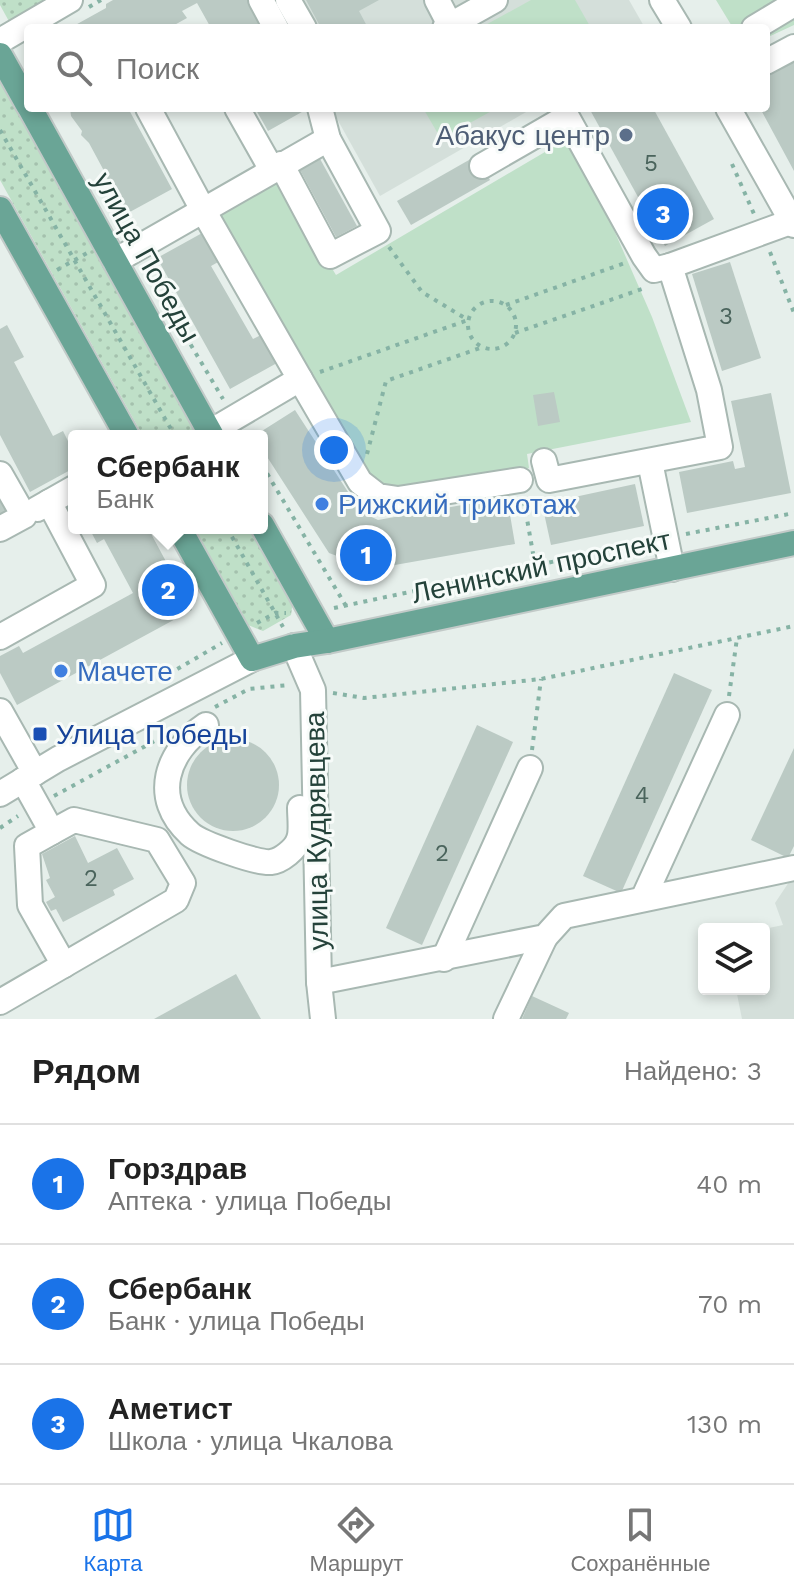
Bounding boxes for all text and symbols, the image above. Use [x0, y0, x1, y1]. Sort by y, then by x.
search box [24, 24, 770, 112]
icon: search [52, 46, 96, 90]
text: Поиск [116, 51, 199, 86]
place label: Абакус центр [435, 119, 610, 152]
marker: Абакус центр [617, 126, 635, 144]
house number: 5 [644, 149, 658, 177]
street label: улица Победы [86, 166, 207, 348]
pin: 3 [637, 184, 689, 244]
house number: 3 [719, 302, 733, 330]
popup [68, 430, 268, 534]
your location [314, 430, 354, 470]
text: Сбербанк [96, 449, 240, 484]
text: Банк [96, 484, 154, 514]
place label: Рижский трикотаж [338, 488, 577, 521]
marker: Рижский трикотаж [313, 495, 331, 513]
street label: Ленинский проспект [409, 523, 674, 610]
pin: 1 [340, 525, 392, 585]
pin: 2 [142, 560, 194, 620]
place label: Мачете [77, 655, 173, 688]
marker: Мачете [52, 662, 70, 680]
street label: улица Кудрявцева [298, 711, 335, 951]
place label: Улица Победы [56, 718, 248, 751]
marker: Улица Победы [31, 725, 49, 743]
house number: 4 [635, 781, 649, 809]
house number: 2 [435, 839, 449, 867]
house number: 2 [84, 864, 98, 892]
map controls [698, 923, 770, 995]
button: layers [698, 923, 770, 995]
text: Рядом [32, 1051, 141, 1091]
text: Найдено: 3 [624, 1056, 762, 1086]
text: Горздрав [108, 1151, 247, 1186]
text: 1 [52, 1169, 64, 1199]
text: 40 m [696, 1169, 762, 1199]
text: Аптека · улица Победы [108, 1186, 391, 1216]
text: Сбербанк [108, 1271, 251, 1306]
text: 2 [50, 1289, 66, 1319]
text: 70 m [698, 1289, 762, 1319]
text: Банк · улица Победы [108, 1306, 365, 1336]
text: Аметист [108, 1391, 233, 1426]
text: 3 [50, 1409, 66, 1439]
text: 130 m [687, 1409, 762, 1439]
text: Школа · улица Чкалова [108, 1426, 393, 1456]
tab: Карта [84, 1503, 142, 1577]
tab: Маршрут [310, 1503, 403, 1577]
tab: Сохранённые [570, 1503, 710, 1577]

